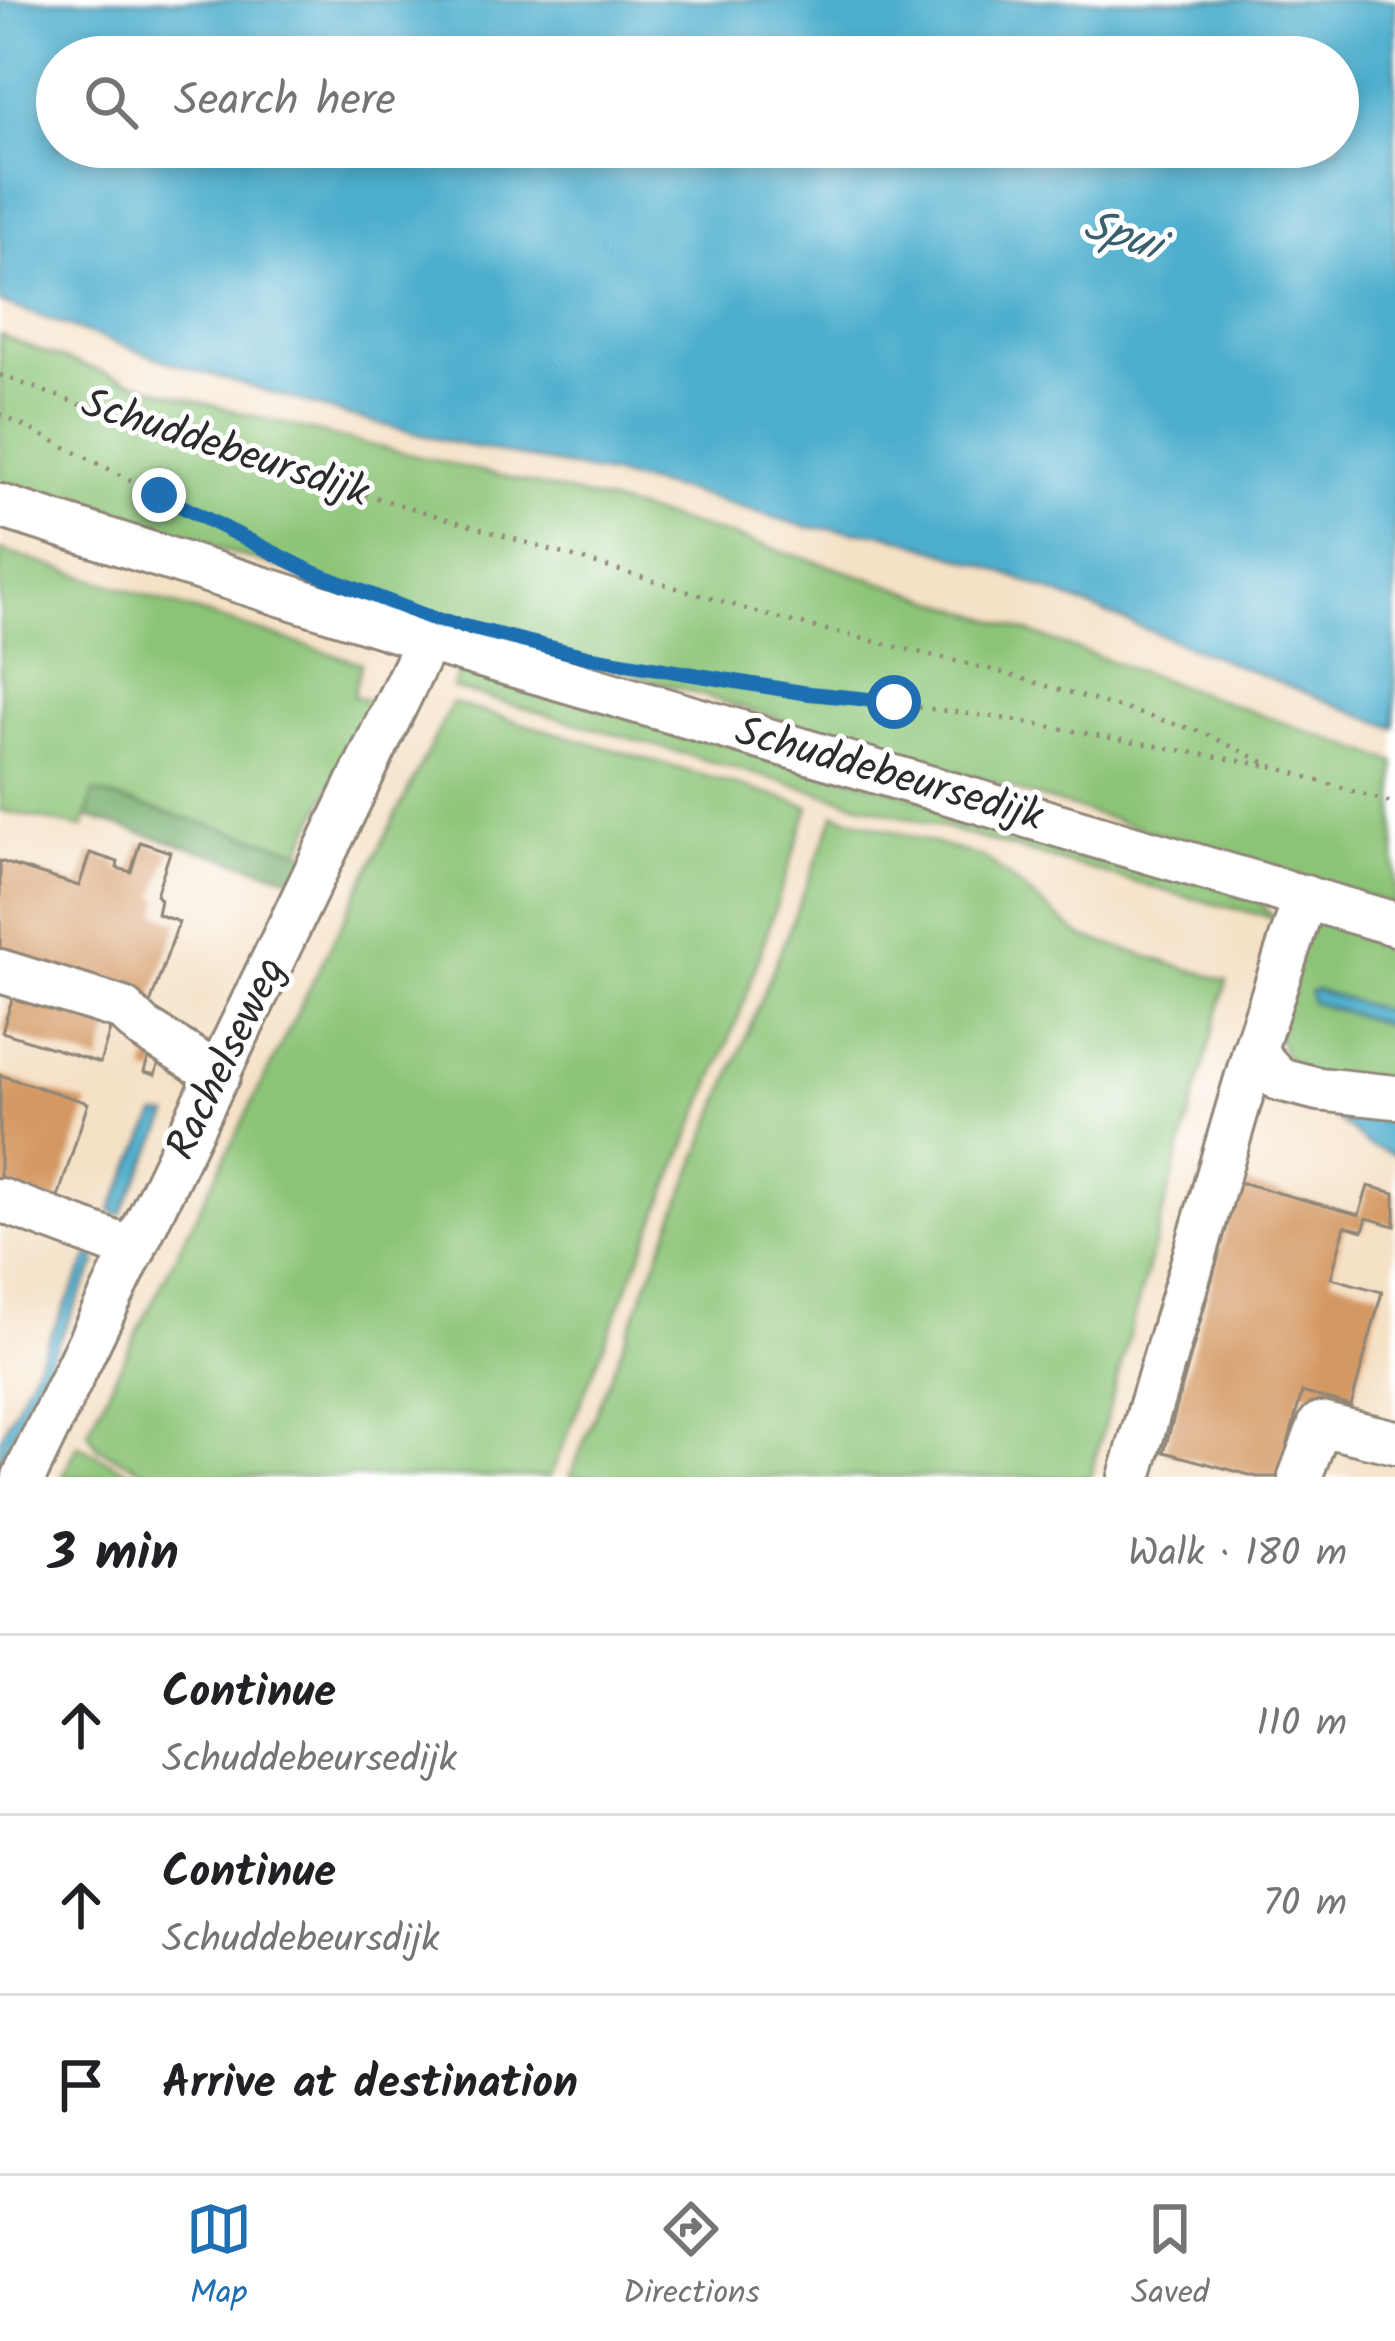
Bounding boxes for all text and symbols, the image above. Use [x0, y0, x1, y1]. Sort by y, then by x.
search box [36, 36, 1359, 168]
text: Search here [174, 66, 396, 138]
icon: search [78, 69, 144, 135]
water label: Spui [1074, 191, 1179, 286]
street label: Schuddebeursdijk [73, 371, 378, 527]
route end [132, 468, 186, 522]
route start [867, 675, 921, 729]
street label: Schuddebeursedijk [727, 699, 1051, 851]
street label: Rachelseweg [149, 946, 305, 1172]
text: 3 min [48, 1515, 179, 1596]
text: Walk · 180 m [1128, 1524, 1347, 1586]
text: Continue [162, 1658, 336, 1730]
icon: ahead [48, 1692, 114, 1758]
text: 110 m [1256, 1694, 1347, 1756]
text: Schuddebeursedijk [162, 1730, 457, 1792]
text: Continue [162, 1838, 336, 1910]
icon: ahead [48, 1872, 114, 1938]
text: 70 m [1263, 1874, 1347, 1936]
text: Schuddebeursdijk [162, 1910, 439, 1972]
text: Arrive at destination [162, 2049, 578, 2121]
icon: arrive [48, 2052, 114, 2118]
tab: Map [186, 2196, 252, 2321]
tab: Directions [623, 2196, 760, 2321]
tab: Saved [1131, 2196, 1209, 2321]

